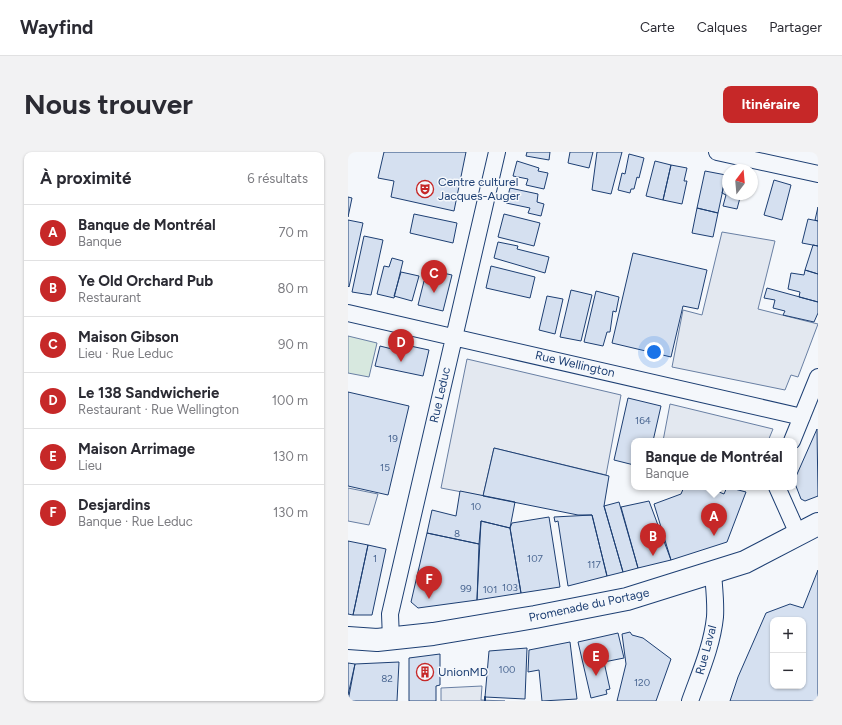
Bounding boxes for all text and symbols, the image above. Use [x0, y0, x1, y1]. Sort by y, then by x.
text: Wayfind [20, 16, 93, 39]
text: Carte [640, 19, 675, 36]
text: Calques [697, 19, 747, 36]
text: Partager [769, 19, 822, 36]
button: Itinéraire [723, 86, 818, 123]
text: Nous trouver [24, 87, 193, 121]
north arrow [722, 164, 758, 200]
text: À proximité [40, 168, 131, 188]
text: 6 résultats [247, 171, 308, 186]
place label: Centre culturel Jacques-Auger [438, 175, 520, 203]
theatre icon: Centre culturel Jacques-Auger [415, 179, 435, 199]
text: Banque de Montréal [78, 216, 216, 234]
text: A [48, 225, 58, 240]
text: 70 m [278, 225, 308, 240]
text: Banque [78, 234, 122, 249]
pin: C [421, 260, 447, 293]
text: Ye Old Orchard Pub [78, 272, 213, 290]
text: B [49, 281, 57, 296]
text: 80 m [277, 281, 308, 296]
text: Restaurant [78, 290, 141, 305]
text: Maison Gibson [78, 328, 179, 346]
pin: D [388, 329, 414, 362]
text: C [48, 337, 58, 352]
text: 90 m [278, 337, 308, 352]
your location [644, 342, 664, 362]
text: Lieu · Rue Leduc [78, 346, 173, 361]
street label: Rue Wellington [534, 348, 616, 380]
street label: Rue Leduc [427, 365, 453, 424]
text: Le 138 Sandwicherie [78, 384, 219, 402]
text: D [48, 393, 58, 408]
text: 100 m [272, 393, 308, 408]
text: Restaurant · Rue Wellington [78, 402, 239, 417]
house number: 164 [635, 414, 651, 427]
house number: 19 [388, 432, 398, 445]
popup [631, 438, 797, 490]
text: Maison Arrimage [78, 440, 195, 458]
text: Banque de Montréal [645, 448, 783, 466]
text: E [49, 449, 57, 464]
text: 130 m [273, 449, 308, 464]
text: Lieu [78, 458, 102, 473]
house number: 15 [380, 461, 390, 474]
text: Banque [645, 466, 689, 481]
text: Desjardins [78, 496, 150, 514]
house number: 10 [471, 500, 481, 513]
pin: A [701, 503, 727, 536]
text: F [49, 505, 57, 520]
text: 130 m [273, 505, 308, 520]
text: Banque · Rue Leduc [78, 514, 193, 529]
pin: B [640, 523, 666, 556]
house number: 8 [454, 527, 460, 540]
house number: 1 [373, 552, 377, 565]
house number: 107 [527, 552, 544, 565]
house number: 117 [587, 558, 601, 571]
pin: F [416, 566, 442, 599]
house number: 103 [502, 581, 518, 594]
house number: 99 [460, 582, 472, 595]
house number: 101 [483, 583, 497, 596]
street label: Promenade du Portage [527, 585, 651, 625]
map controls [770, 617, 806, 689]
button: + [770, 617, 806, 653]
street label: Rue Laval [693, 624, 719, 676]
pin: E [583, 643, 609, 676]
button: − [770, 653, 806, 689]
building icon: UnionMD [415, 662, 435, 682]
house number: 100 [499, 663, 515, 676]
place label: UnionMD [438, 665, 488, 679]
house number: 82 [381, 672, 393, 685]
house number: 120 [634, 676, 650, 689]

